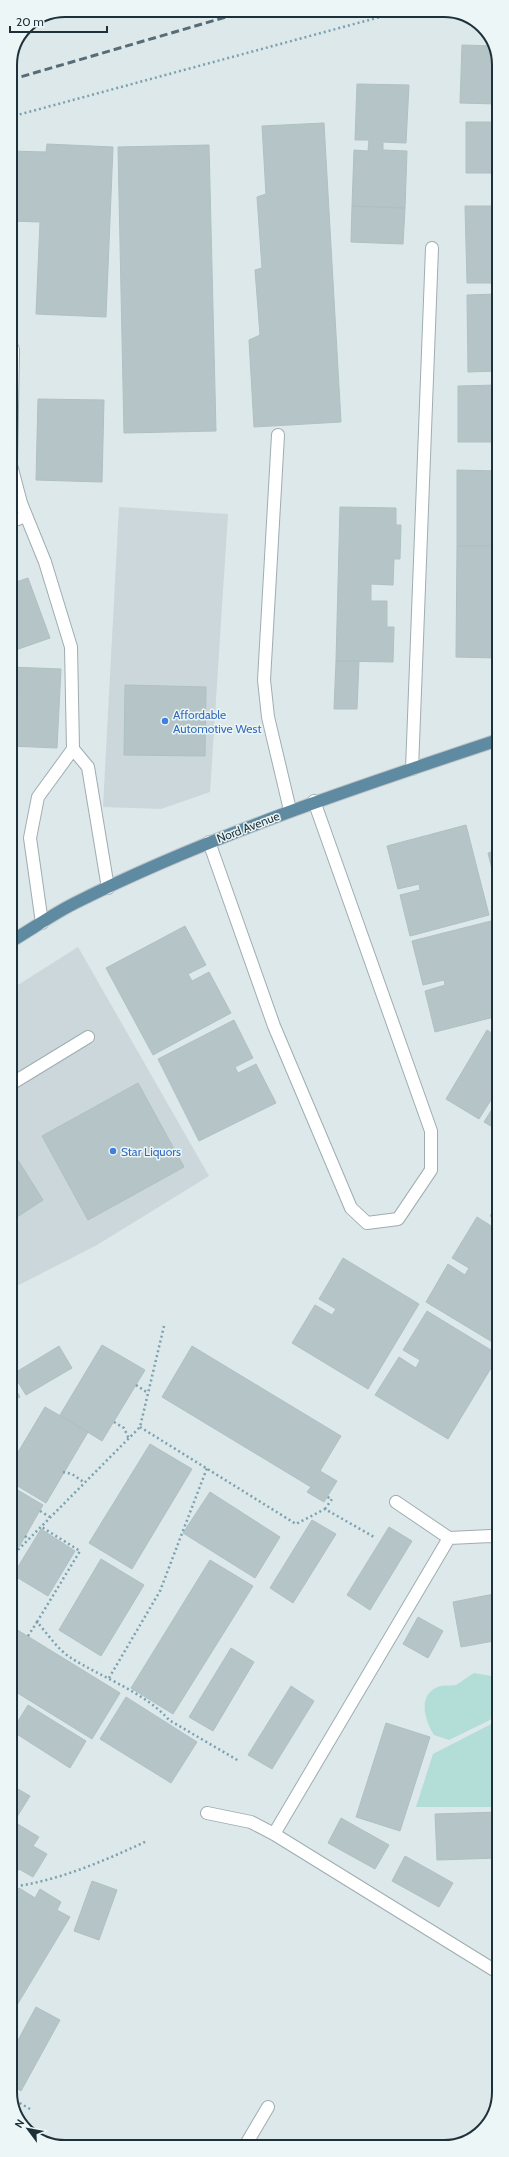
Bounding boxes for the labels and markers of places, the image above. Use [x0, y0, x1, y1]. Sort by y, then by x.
place label: Affordable Automotive West [173, 707, 261, 736]
marker: Affordable Automotive West [160, 716, 170, 726]
place label: Star Liquors [121, 1144, 181, 1159]
marker: Star Liquors [108, 1146, 118, 1156]

